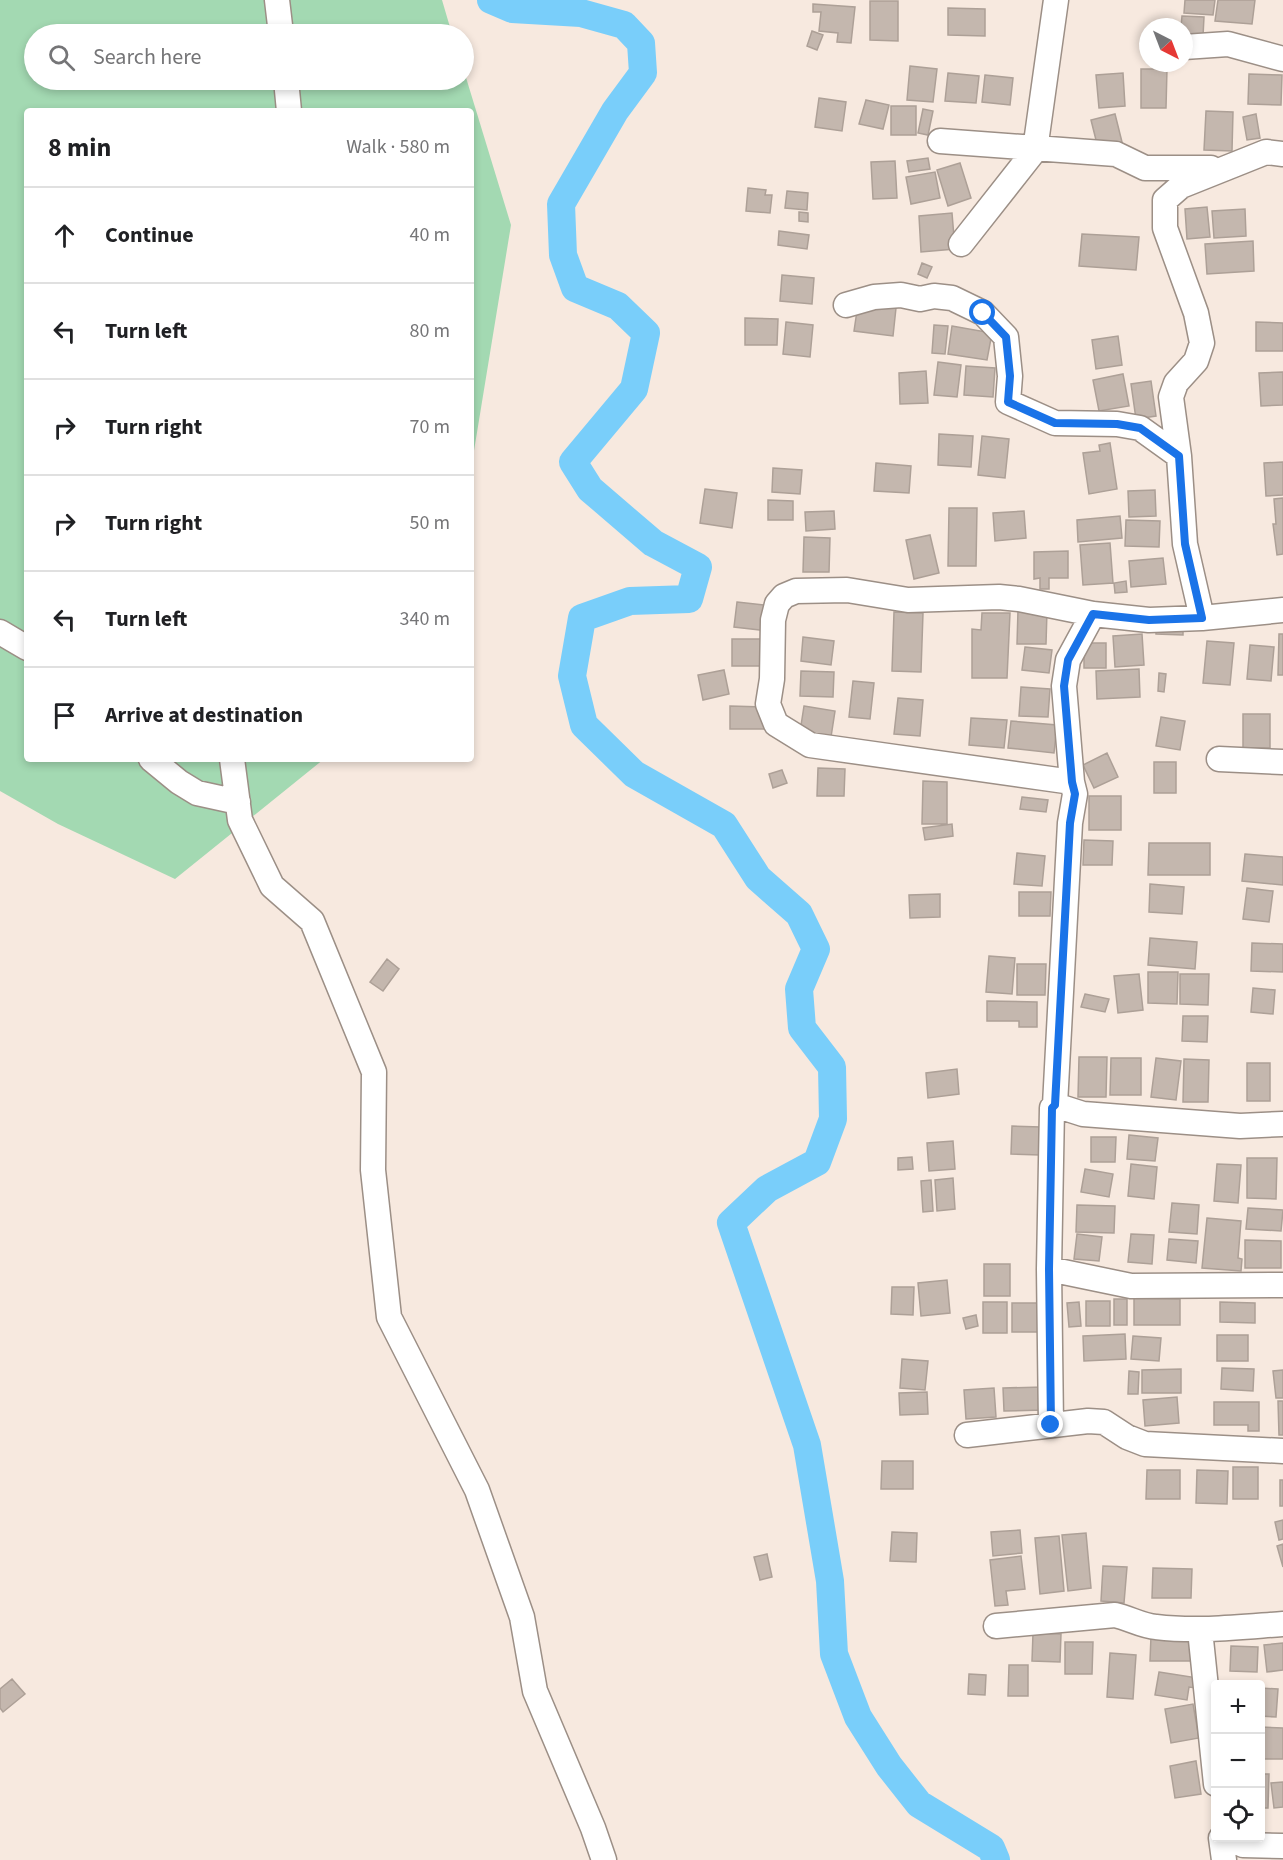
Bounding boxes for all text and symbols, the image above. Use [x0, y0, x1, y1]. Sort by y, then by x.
north arrow [1139, 18, 1193, 72]
search box [24, 24, 474, 90]
icon: search [45, 41, 78, 74]
text: Search here [93, 41, 201, 73]
text: 8 min [48, 129, 111, 166]
text: Walk · 580 m [346, 133, 450, 161]
icon: ahead [48, 219, 81, 252]
text: Continue [105, 219, 194, 251]
text: 40 m [410, 221, 450, 249]
route start [969, 299, 995, 325]
icon: left [48, 315, 81, 348]
text: Turn left [105, 315, 187, 347]
text: 80 m [410, 317, 450, 345]
icon: right [48, 411, 81, 444]
text: Turn right [105, 411, 202, 443]
text: 70 m [410, 413, 450, 441]
icon: right [48, 507, 81, 540]
text: Turn right [105, 507, 202, 539]
text: 50 m [410, 509, 450, 537]
icon: left [48, 603, 81, 636]
text: Turn left [105, 603, 187, 635]
text: 340 m [400, 605, 450, 633]
icon: arrive [48, 699, 81, 732]
text: Arrive at destination [105, 699, 303, 731]
route end [1037, 1411, 1063, 1437]
map controls [1211, 1680, 1265, 1842]
button: + [1211, 1680, 1265, 1734]
button: − [1211, 1734, 1265, 1788]
button: locate [1211, 1788, 1265, 1842]

